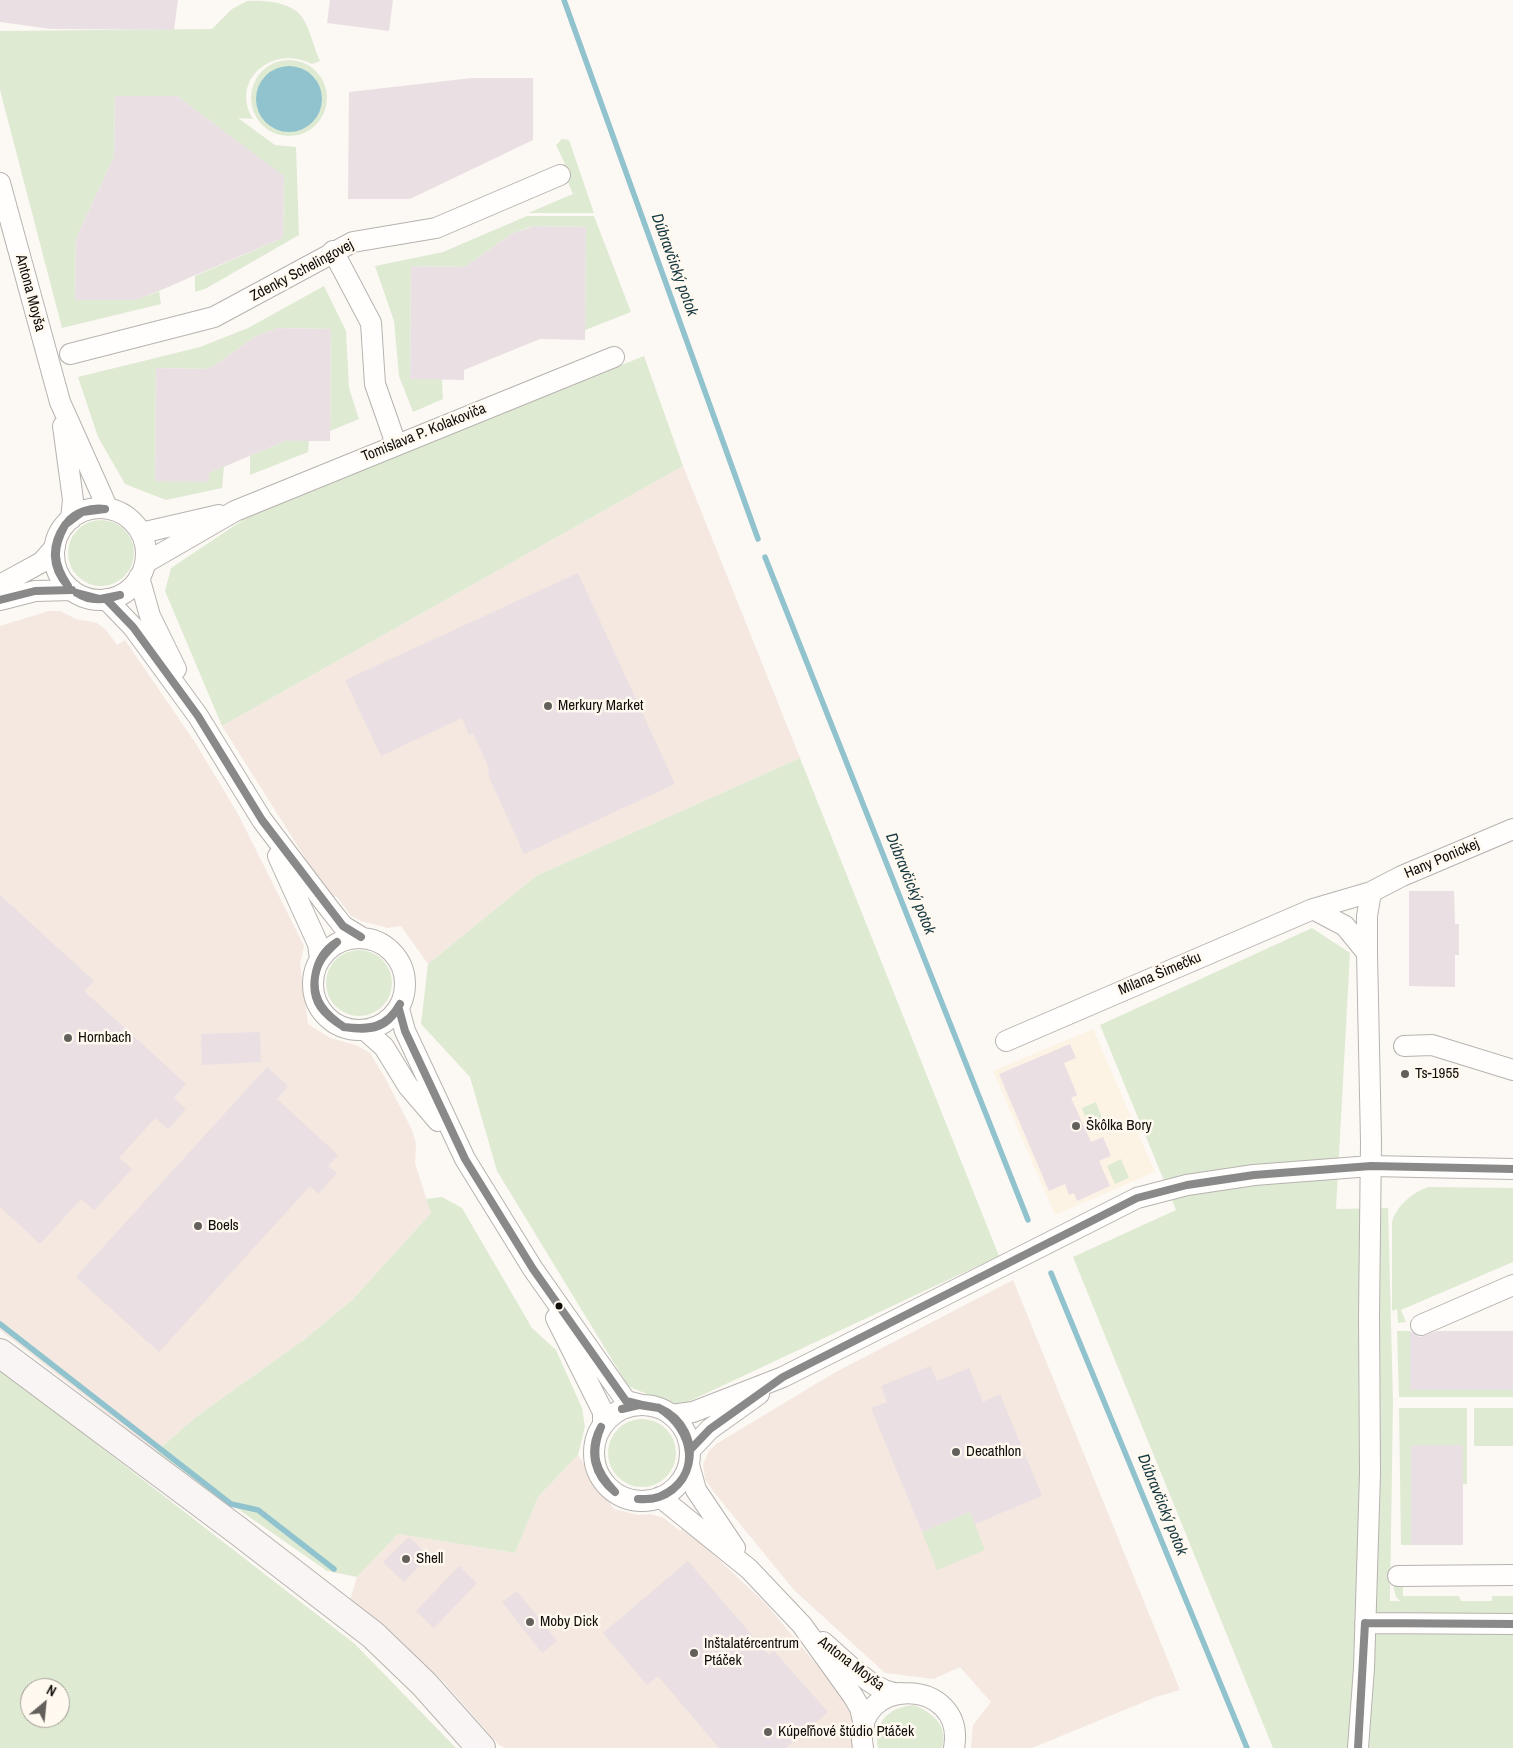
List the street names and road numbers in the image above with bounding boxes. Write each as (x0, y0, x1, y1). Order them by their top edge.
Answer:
street label: Zdenky Schelingovej (247, 236, 357, 306)
street label: Antona Moyša (11, 253, 49, 333)
street label: Tomislava P. Kolakoviča (359, 400, 489, 466)
street label: Hany Ponickej (1402, 835, 1482, 883)
street label: Milana Šimečku (1116, 948, 1204, 1000)
street label: Antona Moyša (814, 1633, 888, 1695)

